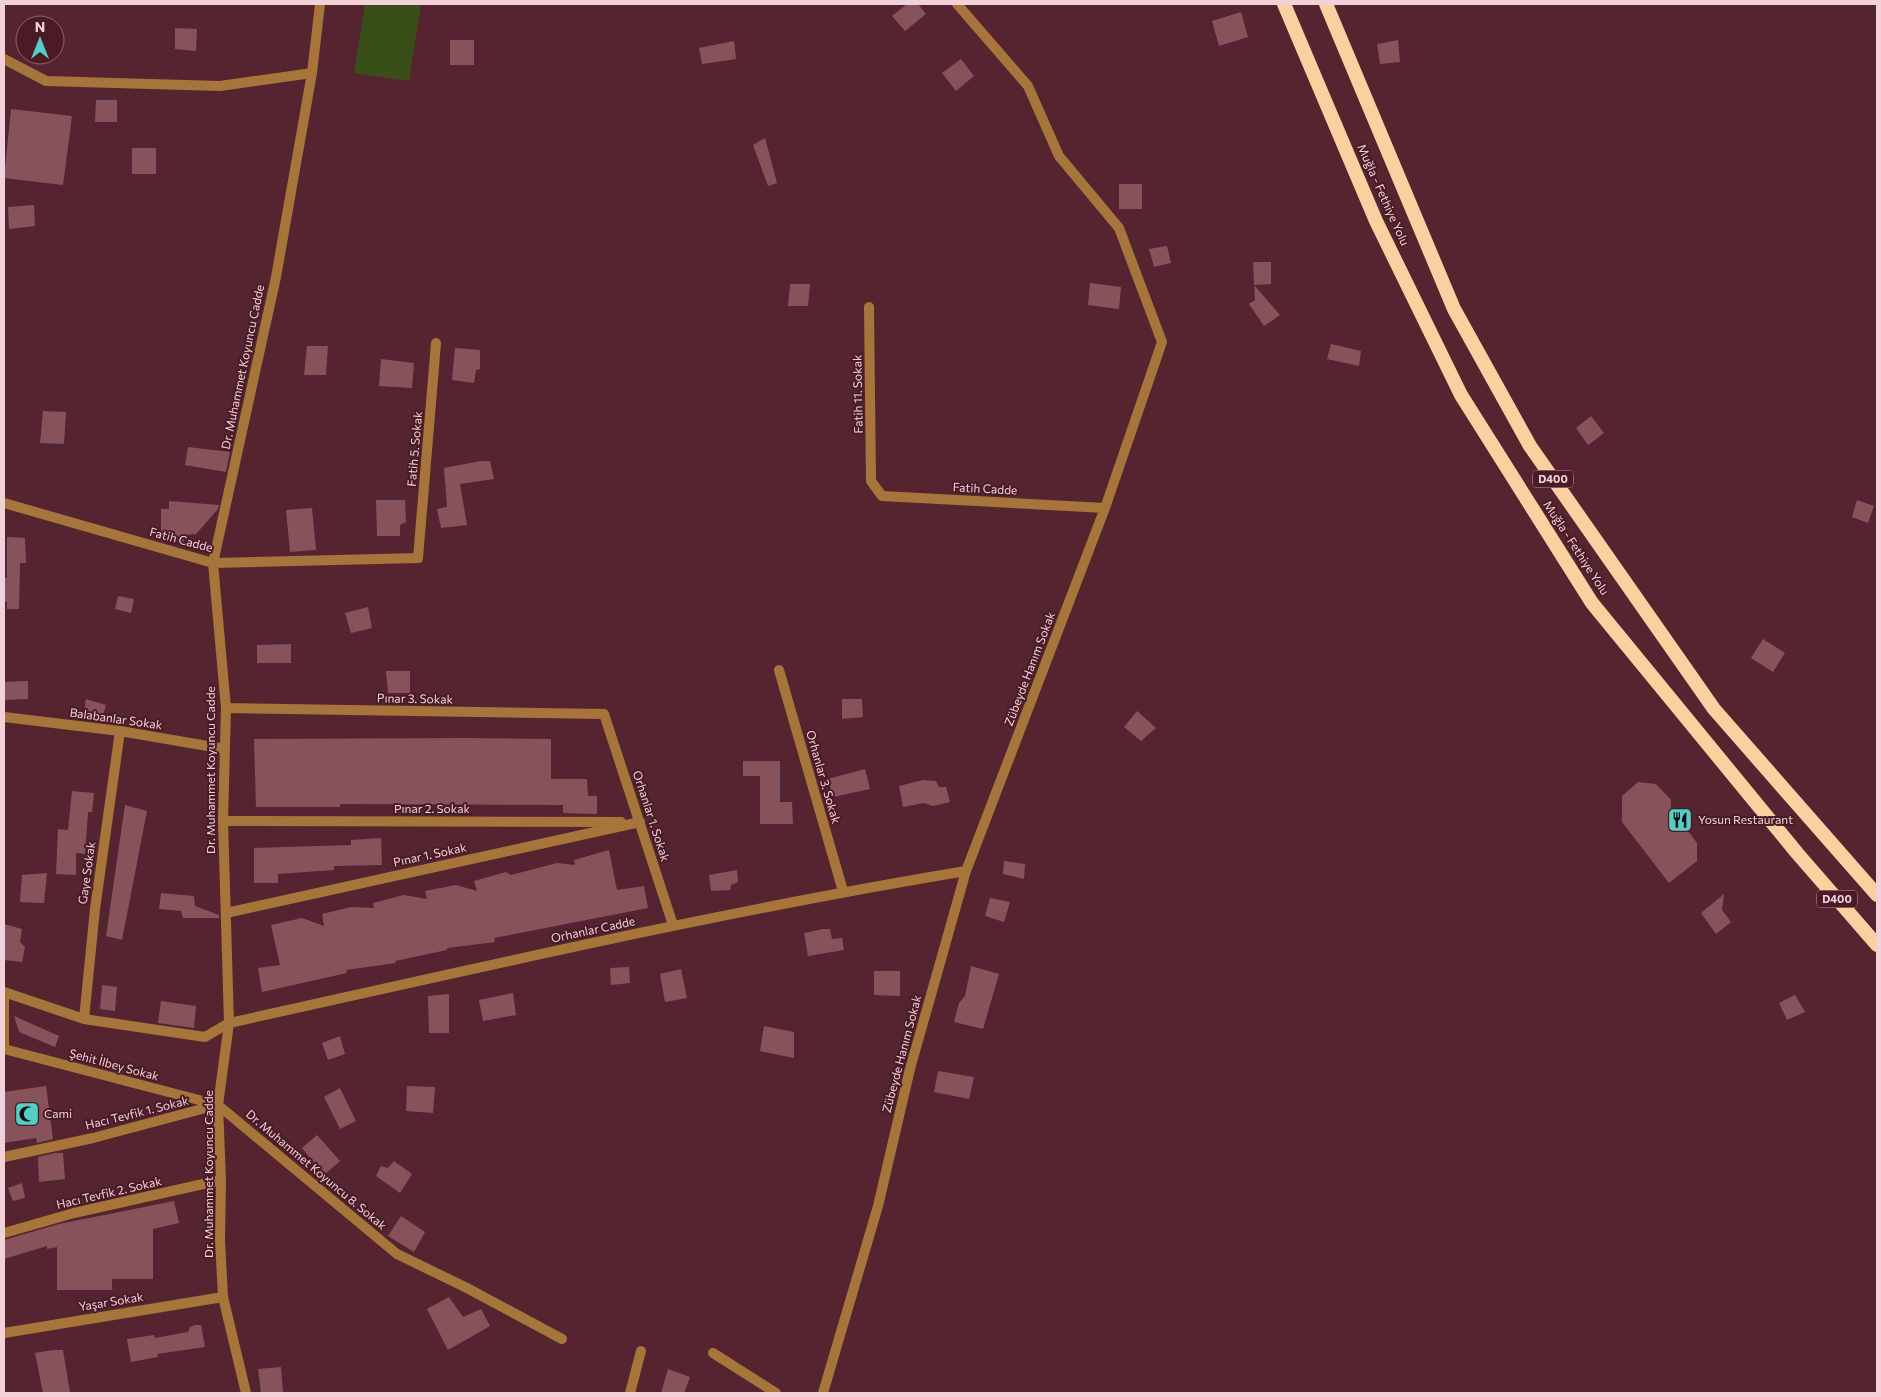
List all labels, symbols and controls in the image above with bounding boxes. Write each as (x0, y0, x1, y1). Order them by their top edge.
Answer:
north arrow (15, 15, 65, 65)
text: N (35, 18, 45, 35)
street label: Muğla - Fethiye Yolu (1355, 142, 1413, 248)
street label: Dr. Muhammet Koyuncu Cadde (218, 283, 266, 450)
street label: Fatih 11. Sokak (849, 354, 865, 434)
street label: Fatih 5. Sokak (404, 410, 424, 487)
road number: D400 (1533, 470, 1573, 488)
street label: Fatih Cadde (952, 479, 1018, 497)
street label: Muğla - Fethiye Yolu (1541, 498, 1613, 597)
street label: Fatih Cadde (148, 524, 214, 554)
street label: Zübeyde Hanım Sokak (1001, 609, 1057, 728)
street label: Dr. Muhammet Koyuncu Cadde (203, 686, 217, 854)
street label: Pınar 3. Sokak (377, 690, 454, 706)
street label: Balabanlar Sokak (69, 705, 164, 732)
street label: Orhanlar 3. Sokak (804, 729, 844, 825)
street label: Orhanlar 1. Sokak (631, 768, 673, 863)
street label: Pınar 2. Sokak (394, 801, 471, 815)
restaurant icon: Yosun Restaurant (1667, 807, 1693, 833)
place label: Yosun Restaurant (1698, 812, 1793, 826)
street label: Pınar 1. Sokak (392, 839, 468, 869)
street label: Gaye Sokak (75, 840, 97, 905)
road number: D400 (1817, 891, 1857, 908)
street label: Orhanlar Cadde (549, 913, 636, 945)
street label: Zübeyde Hanım Sokak (879, 993, 924, 1114)
street label: Şehit İlbey Sokak (68, 1045, 161, 1083)
street label: Dr. Muhammet Koyuncu Cadde (201, 1090, 215, 1258)
street label: Hacı Tevfik 1. Sokak (84, 1092, 190, 1132)
mosque icon: Cami (14, 1101, 40, 1127)
place label: Cami (44, 1106, 72, 1120)
street label: Dr. Muhammet Koyuncu 8. Sokak (244, 1106, 390, 1232)
street label: Hacı Tevfik 2. Sokak (55, 1173, 163, 1211)
street label: Yaşar Sokak (78, 1289, 145, 1313)

